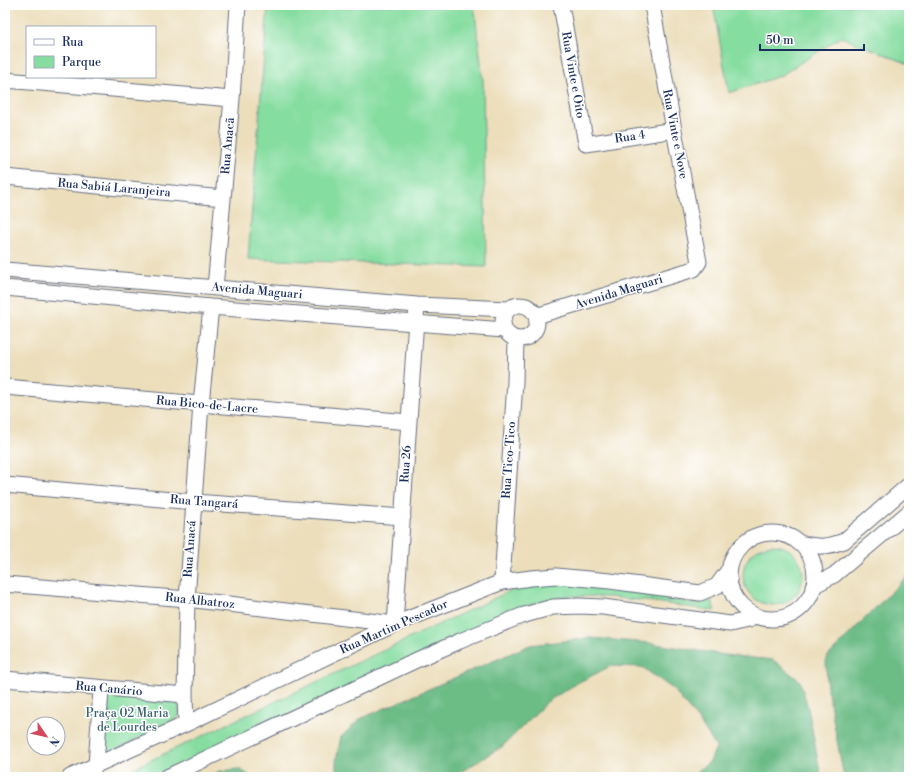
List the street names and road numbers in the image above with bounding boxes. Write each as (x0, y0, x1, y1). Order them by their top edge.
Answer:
street label: Rua Vinte e Oito (558, 30, 588, 120)
street label: Rua Vinte e Nove (659, 88, 691, 180)
street label: Rua Anacã (218, 116, 238, 175)
street label: Rua 4 (614, 127, 646, 147)
street label: Rua Sabiá Laranjeira (57, 176, 172, 201)
street label: Avenida Maguari (572, 271, 665, 313)
street label: Avenida Maguari (210, 279, 303, 302)
street label: Rua Bico-de-Lacre (155, 393, 259, 417)
street label: Rua Tico-Tico (499, 420, 519, 499)
street label: Rua 26 (397, 445, 415, 483)
street label: Rua Tangará (169, 492, 239, 512)
street label: Rua Anacá (181, 519, 200, 578)
street label: Rua Albatroz (164, 590, 236, 612)
street label: Rua Martim Pescador (338, 596, 450, 658)
street label: Rua Canário (75, 679, 143, 699)

